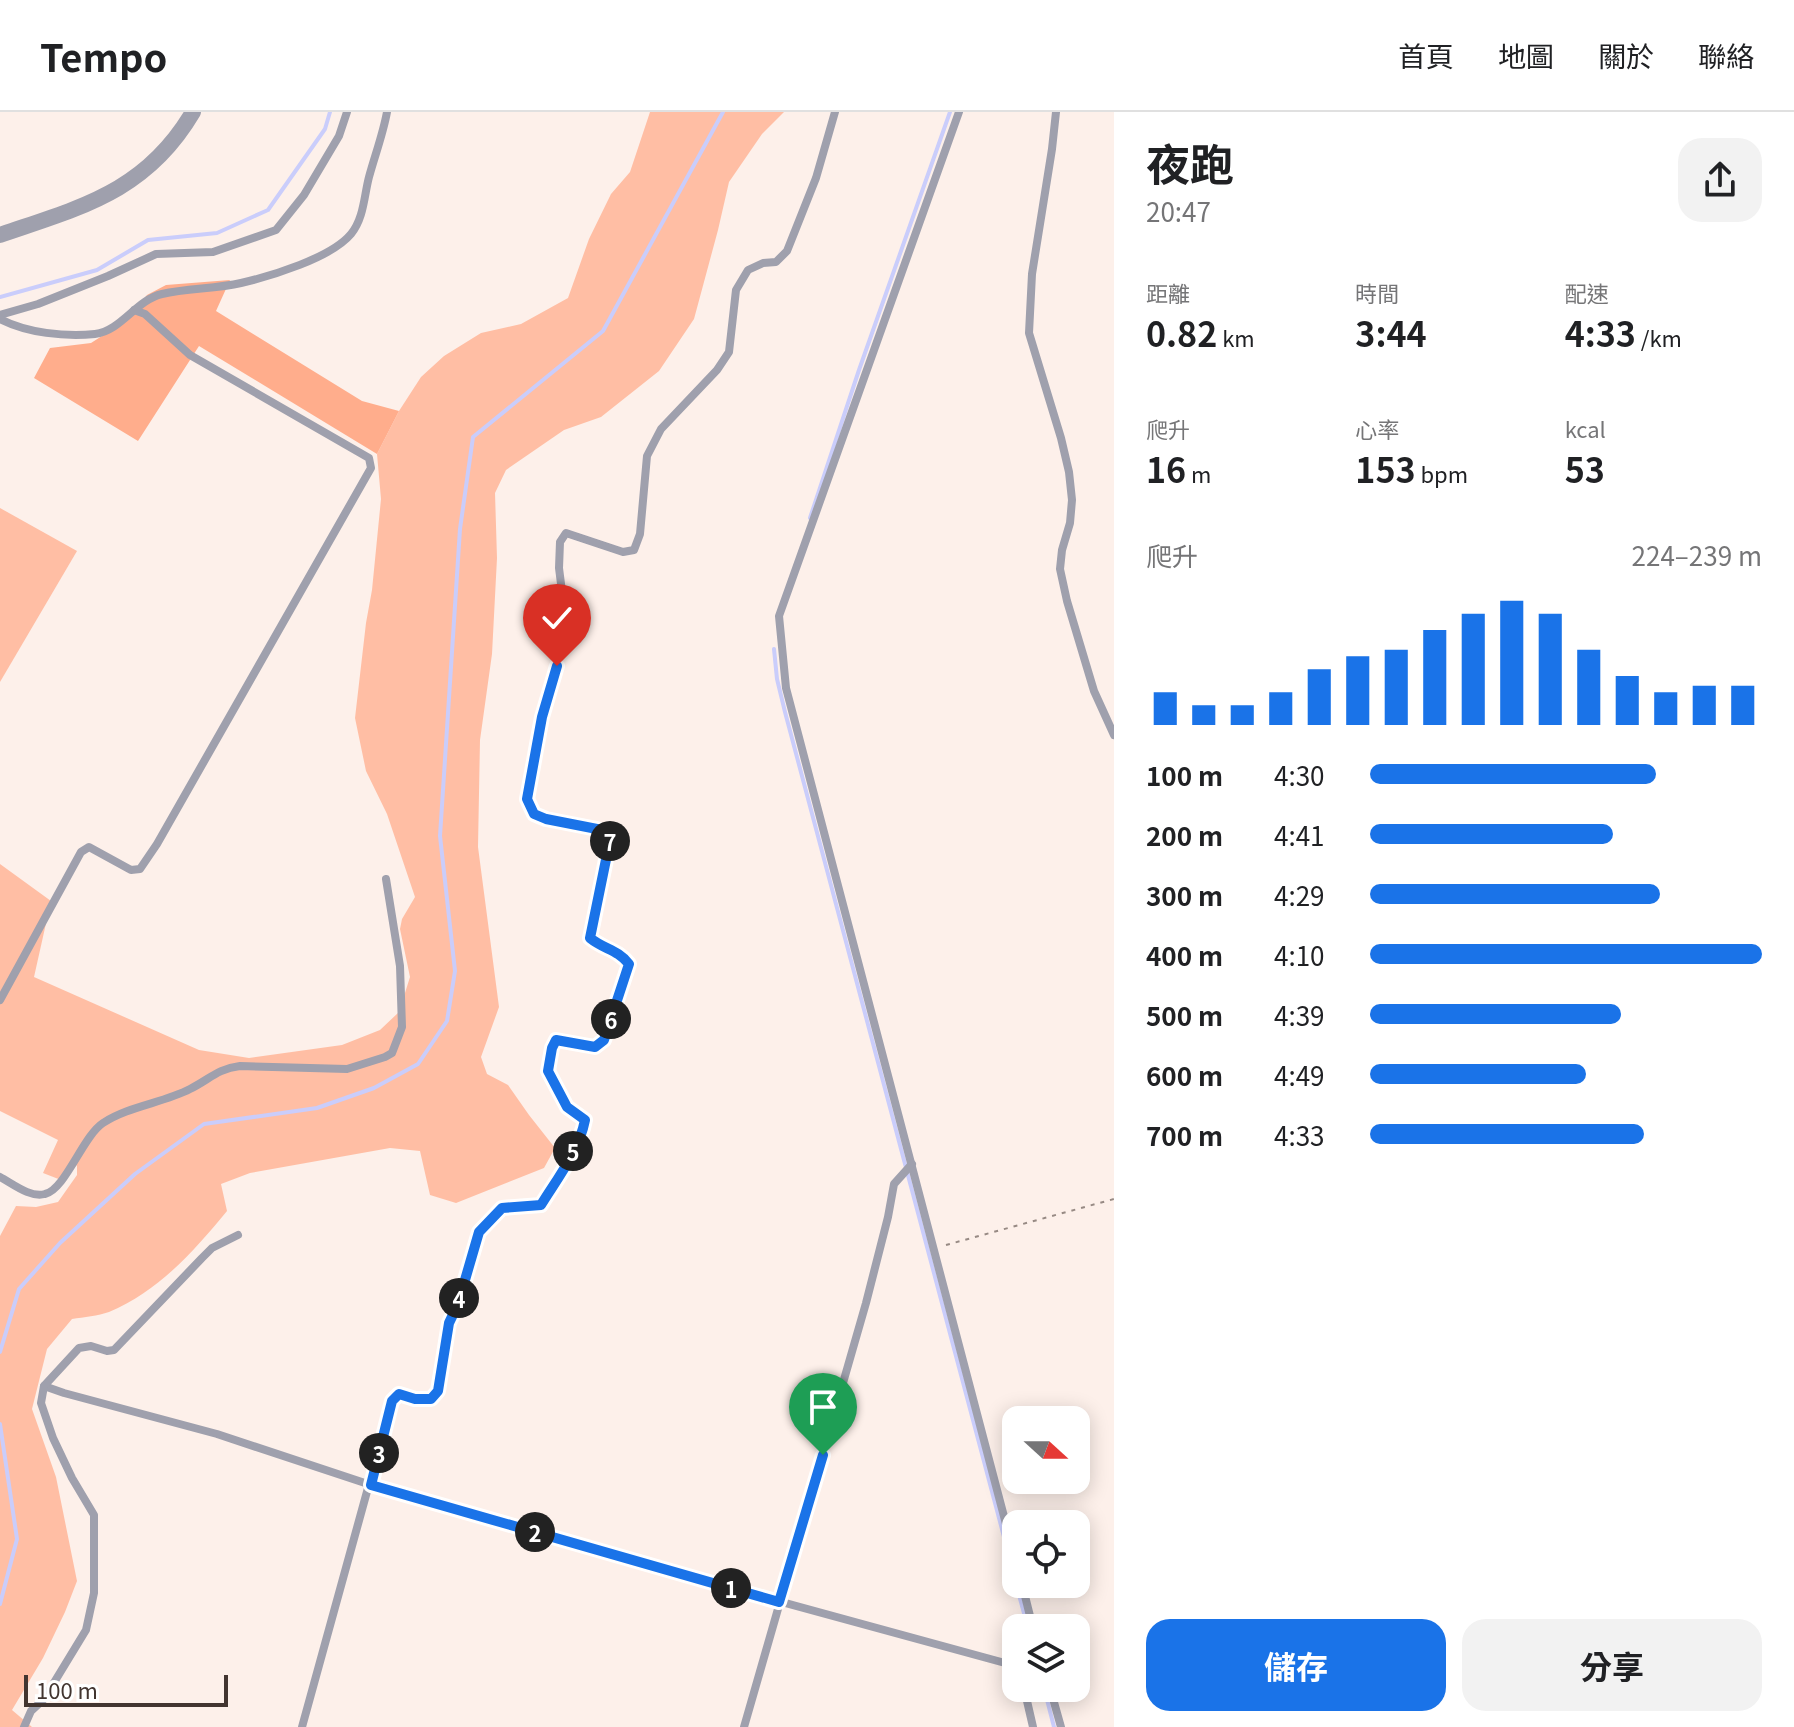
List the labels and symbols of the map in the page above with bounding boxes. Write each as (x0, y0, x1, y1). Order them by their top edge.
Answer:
pin (523, 584, 591, 666)
pin: 7 (590, 821, 630, 861)
pin: 6 (591, 999, 631, 1039)
pin: 5 (553, 1131, 593, 1171)
pin: 4 (439, 1278, 479, 1318)
pin (789, 1373, 857, 1455)
north arrow (1002, 1406, 1090, 1494)
pin: 3 (359, 1433, 399, 1473)
pin: 2 (515, 1512, 555, 1552)
pin: 1 (711, 1568, 751, 1608)
scale bar (24, 1671, 228, 1707)

